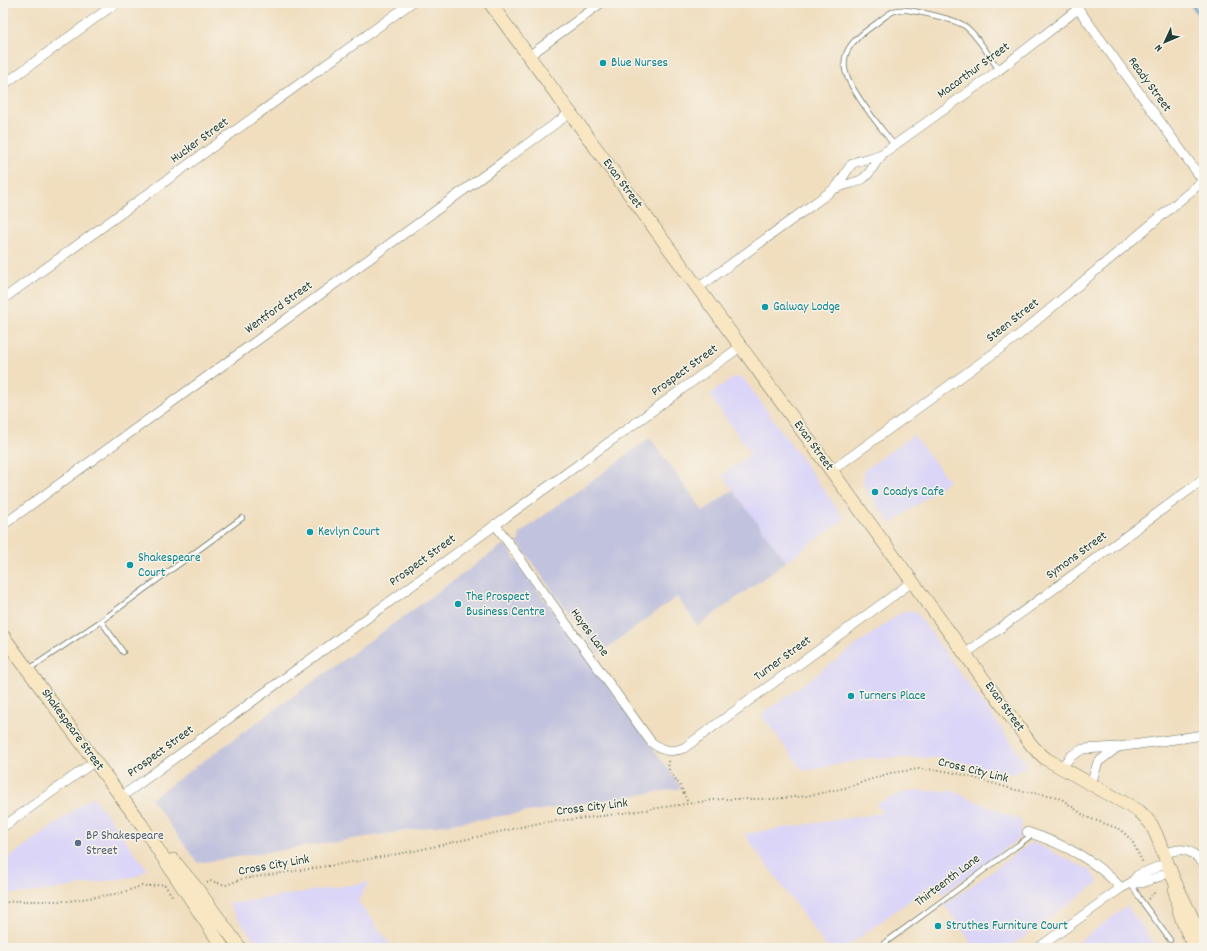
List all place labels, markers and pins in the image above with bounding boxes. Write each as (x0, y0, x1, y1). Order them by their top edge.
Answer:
place label: Blue Nurses (611, 54, 668, 73)
marker: Blue Nurses (598, 58, 608, 68)
place label: Galway Lodge (773, 298, 840, 317)
marker: Galway Lodge (760, 302, 770, 312)
place label: Coadys Cafe (883, 483, 944, 502)
marker: Coadys Cafe (870, 487, 880, 497)
place label: Kevlyn Court (318, 523, 380, 542)
marker: Kevlyn Court (305, 527, 315, 537)
place label: Shakespeare Court (138, 549, 201, 583)
marker: Shakespeare Court (125, 560, 135, 570)
place label: The Prospect Business Centre (466, 588, 545, 622)
marker: The Prospect Business Centre (453, 599, 463, 609)
place label: Turners Place (859, 687, 926, 706)
marker: Turners Place (846, 691, 856, 701)
place label: BP Shakespeare Street (86, 827, 164, 861)
marker: BP Shakespeare Street (73, 838, 83, 848)
place label: Struthes Furniture Court (946, 917, 1068, 936)
marker: Struthes Furniture Court (933, 921, 943, 931)

